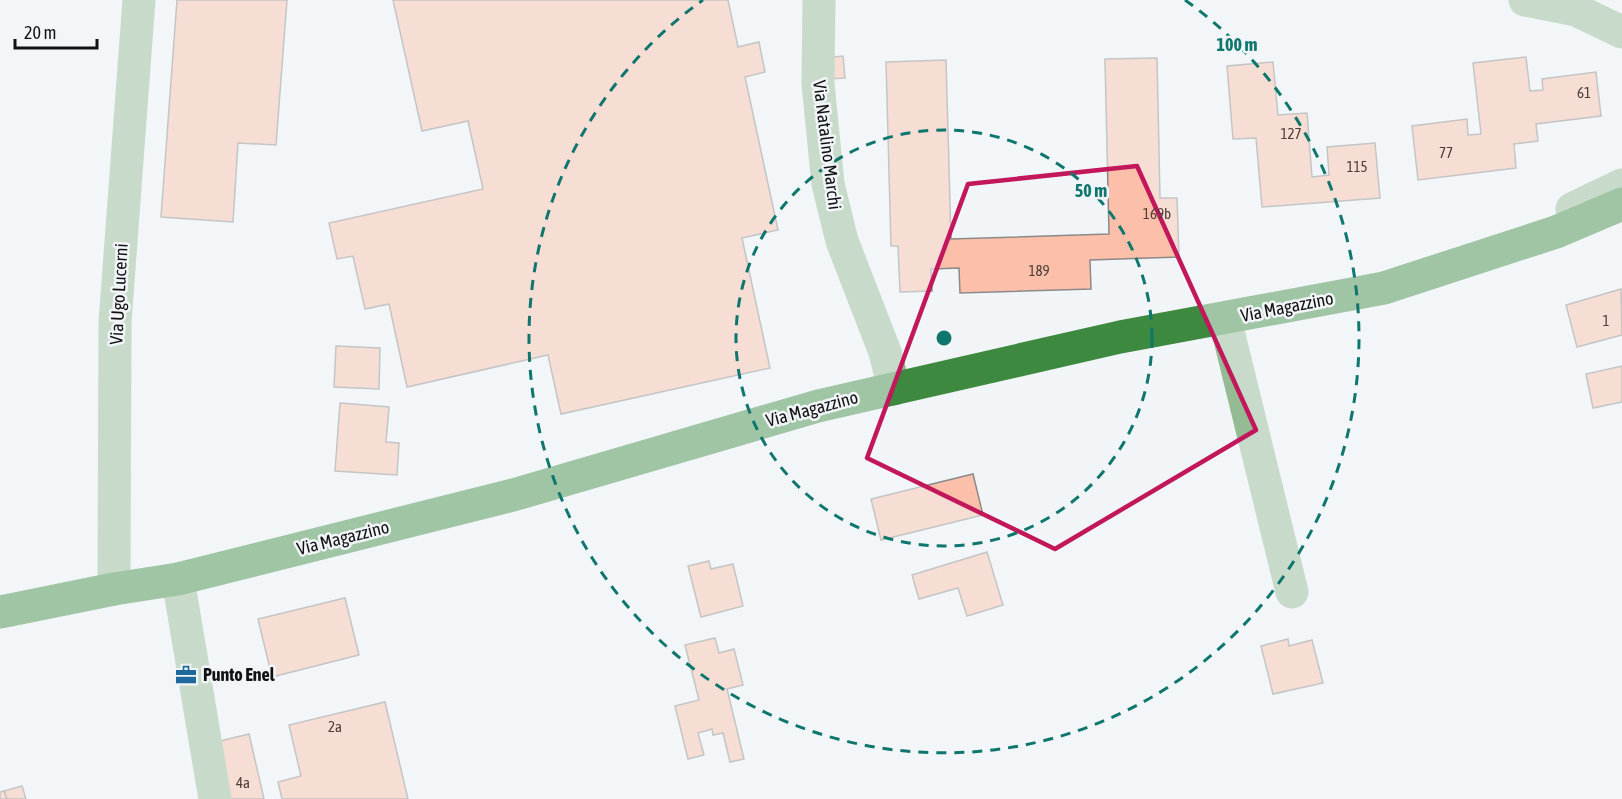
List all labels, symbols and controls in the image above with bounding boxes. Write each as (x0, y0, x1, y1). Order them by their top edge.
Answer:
scale bar (15, 12, 98, 50)
text: 20 m (24, 22, 56, 43)
text: 100 m (1217, 34, 1257, 55)
street label: Via Natalino Marchi (809, 79, 846, 211)
house number: 61 (1577, 84, 1591, 101)
house number: 127 (1280, 125, 1302, 142)
house number: 77 (1439, 144, 1453, 161)
house number: 115 (1346, 158, 1368, 175)
text: 50 m (1075, 180, 1107, 201)
house number: 169b (1143, 205, 1171, 222)
street label: Via Ugo Lucerni (105, 243, 132, 345)
house number: 189 (1028, 262, 1050, 279)
street label: Via Magazzino (1239, 287, 1335, 326)
house number: 1 (1602, 312, 1610, 329)
centre of rings (934, 328, 954, 348)
street label: Via Magazzino (764, 386, 860, 431)
street label: Via Magazzino (295, 516, 391, 559)
office icon: Punto Enel (174, 663, 198, 687)
place label: Punto Enel (203, 664, 275, 685)
house number: 2a (328, 718, 342, 735)
house number: 4a (236, 774, 250, 791)

